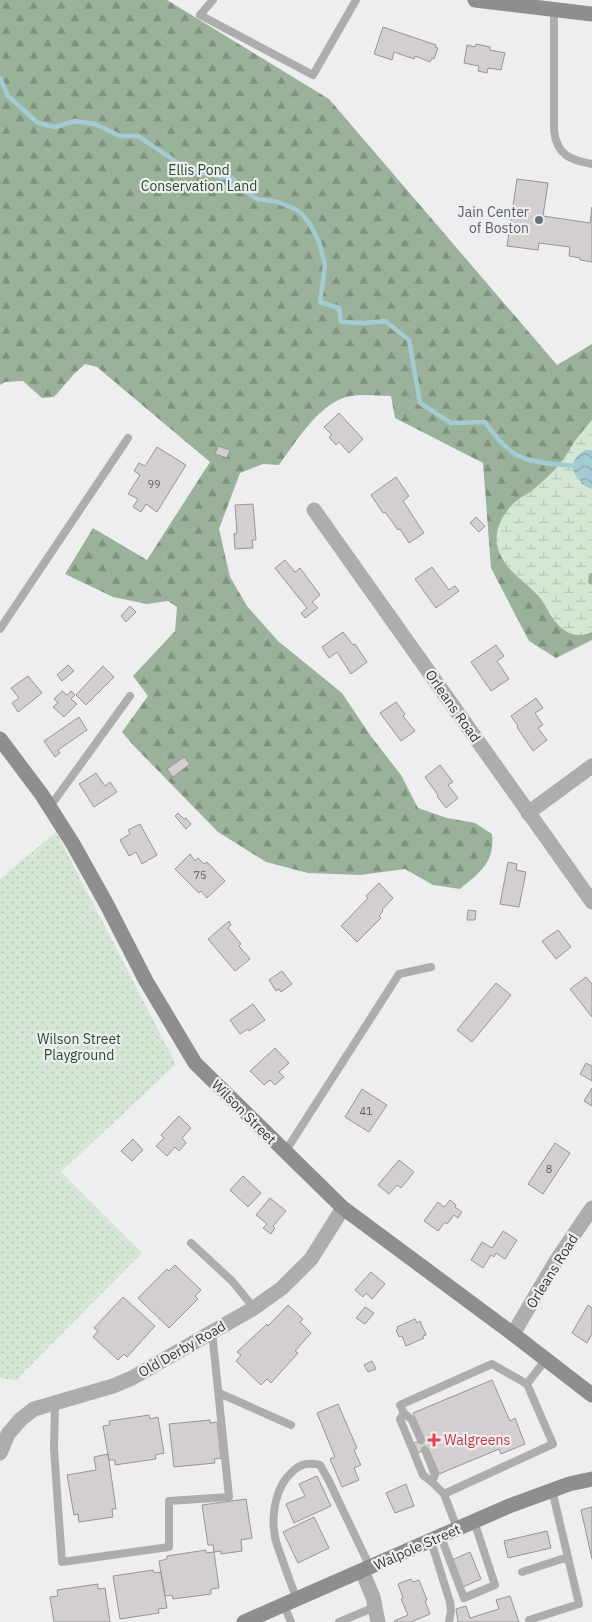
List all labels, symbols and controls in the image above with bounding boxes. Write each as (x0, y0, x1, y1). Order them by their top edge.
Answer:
park label: Ellis Pond Conservation Land (141, 161, 257, 195)
place label: Jain Center of Boston (458, 203, 529, 237)
marker: Jain Center of Boston (533, 214, 545, 226)
house number: 99 (147, 477, 161, 491)
street label: Orleans Road (421, 666, 485, 746)
house number: 75 (193, 868, 207, 882)
park label: Wilson Street Playground (37, 1030, 121, 1064)
street label: Wilson Street (208, 1076, 280, 1148)
house number: 41 (359, 1104, 373, 1118)
house number: 8 (546, 1162, 552, 1176)
street label: Orleans Road (522, 1230, 582, 1312)
street label: Old Derby Road (135, 1317, 229, 1381)
place label: Walgreens (444, 1431, 510, 1449)
marker: Walgreens (428, 1434, 440, 1446)
street label: Walpole Street (371, 1520, 463, 1574)

